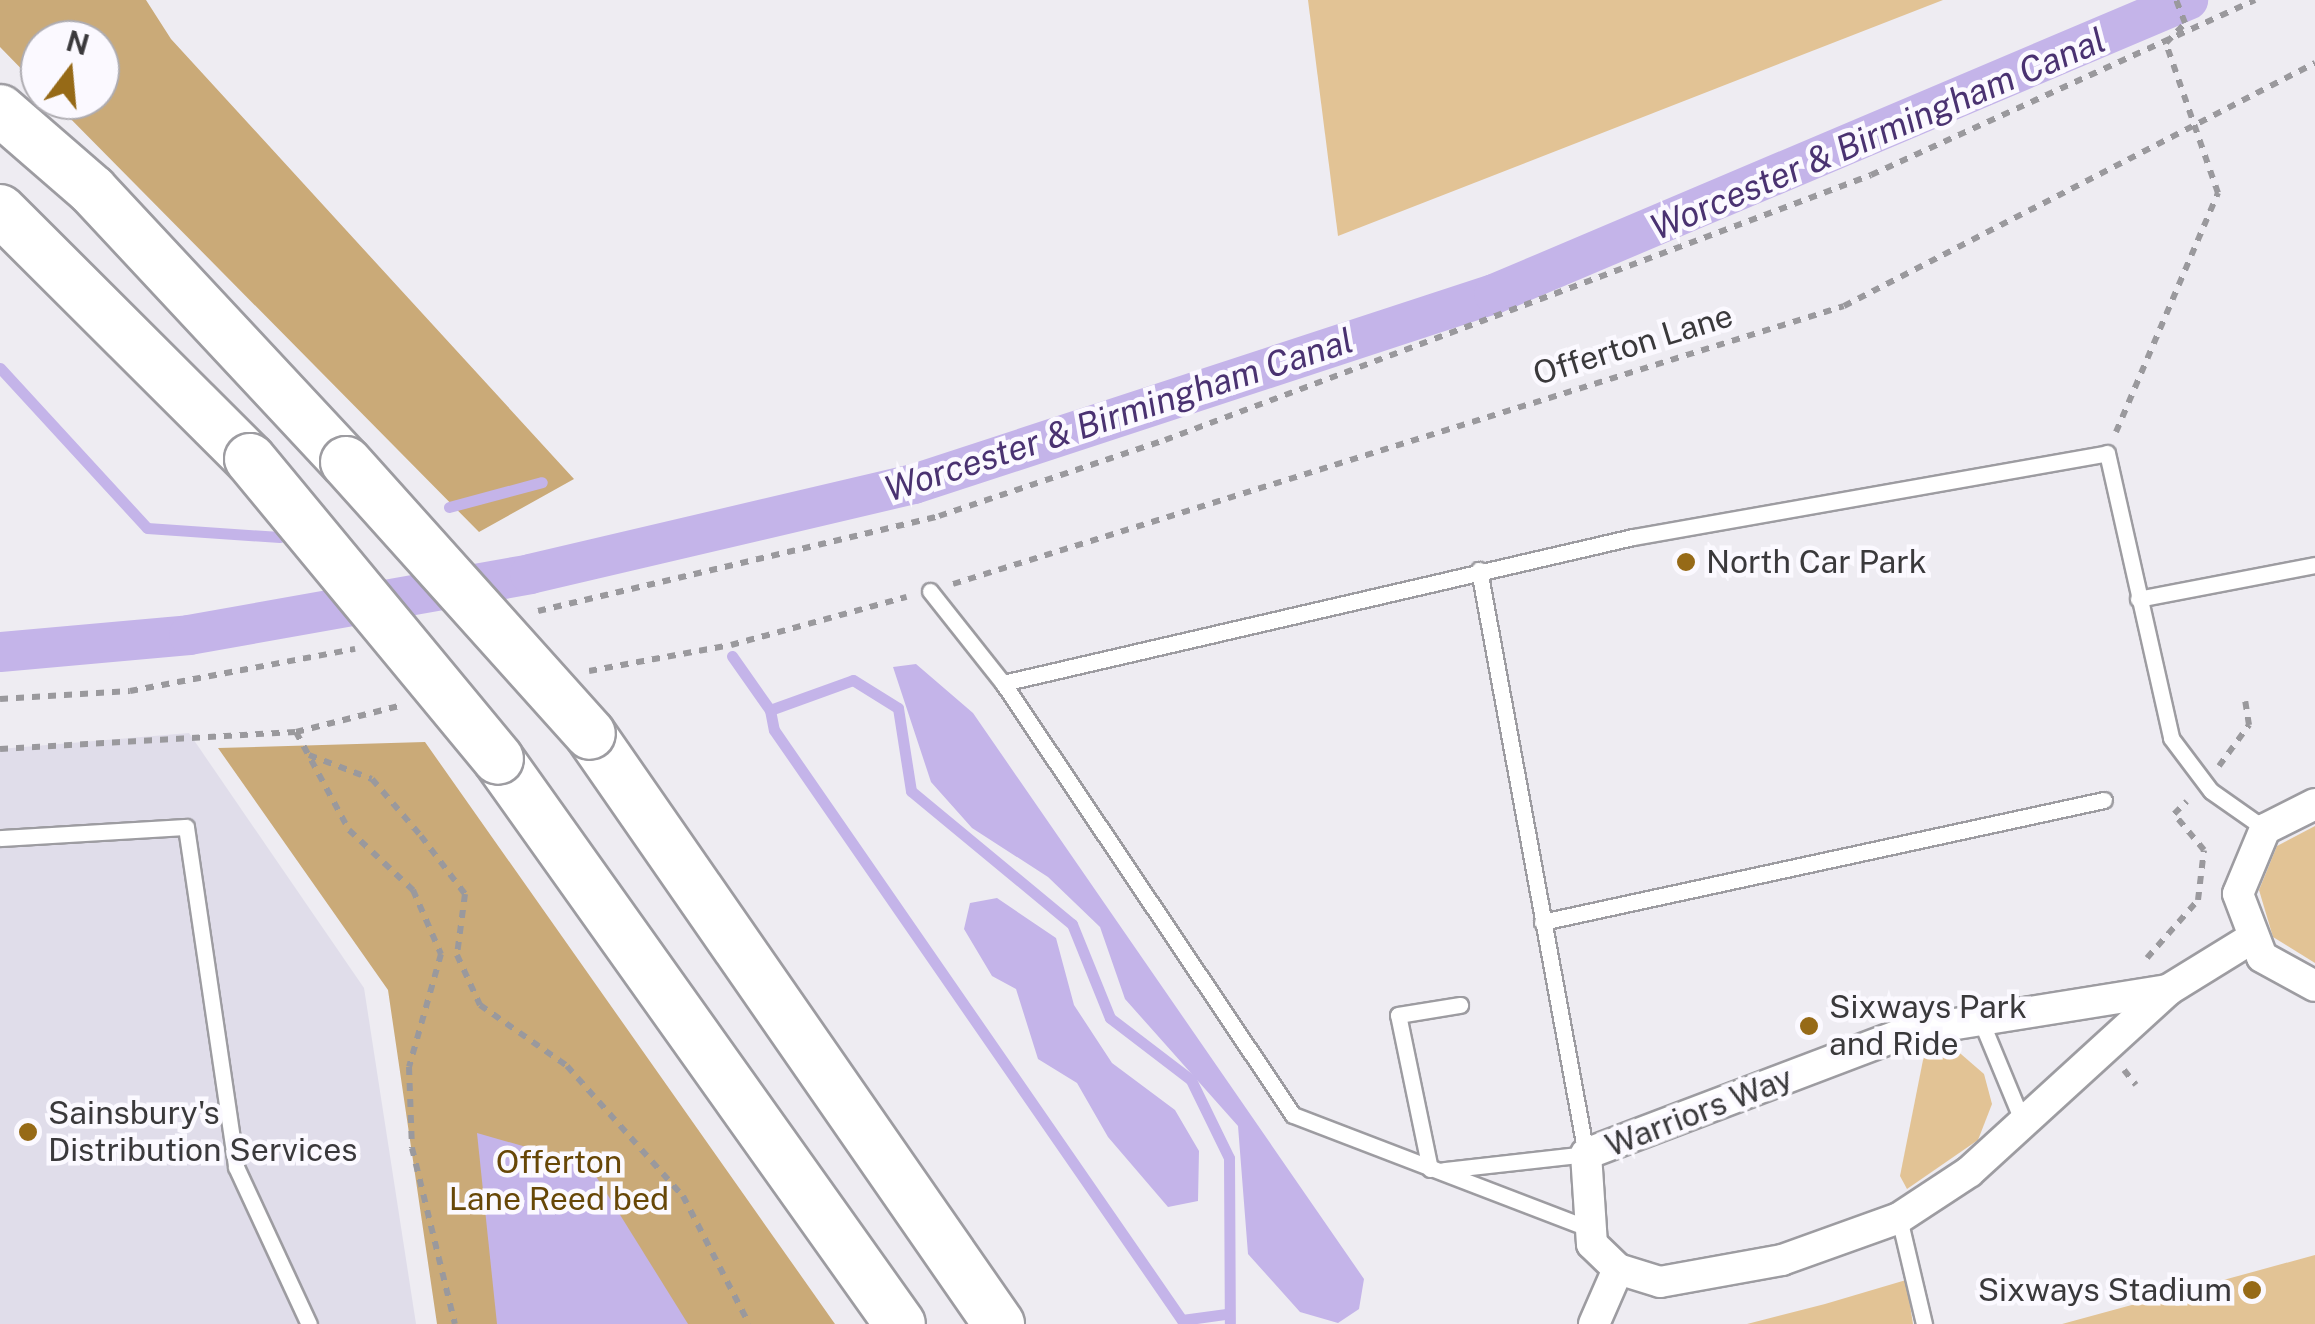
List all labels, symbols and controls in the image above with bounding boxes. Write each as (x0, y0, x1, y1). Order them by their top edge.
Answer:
water label: Worcester & Birmingham Canal (1644, 19, 2112, 249)
north arrow (20, 20, 120, 120)
text: N (63, 24, 93, 61)
street label: Offerton Lane (1529, 296, 1737, 394)
water label: Worcester & Birmingham Canal (879, 319, 1359, 511)
place label: North Car Park (1706, 543, 1927, 581)
marker: North Car Park (1675, 551, 1697, 573)
place label: Sixways Park and Ride (1829, 989, 2027, 1064)
marker: Sixways Park and Ride (1798, 1015, 1820, 1037)
street label: Warriors Way (1600, 1059, 1798, 1165)
place label: Sainsbury's Distribution Services (48, 1095, 357, 1170)
marker: Sainsbury's Distribution Services (17, 1121, 39, 1143)
park label: Offerton Lane Reed bed (449, 1144, 669, 1219)
place label: Sixways Stadium (1978, 1271, 2232, 1309)
marker: Sixways Stadium (2241, 1279, 2263, 1301)

